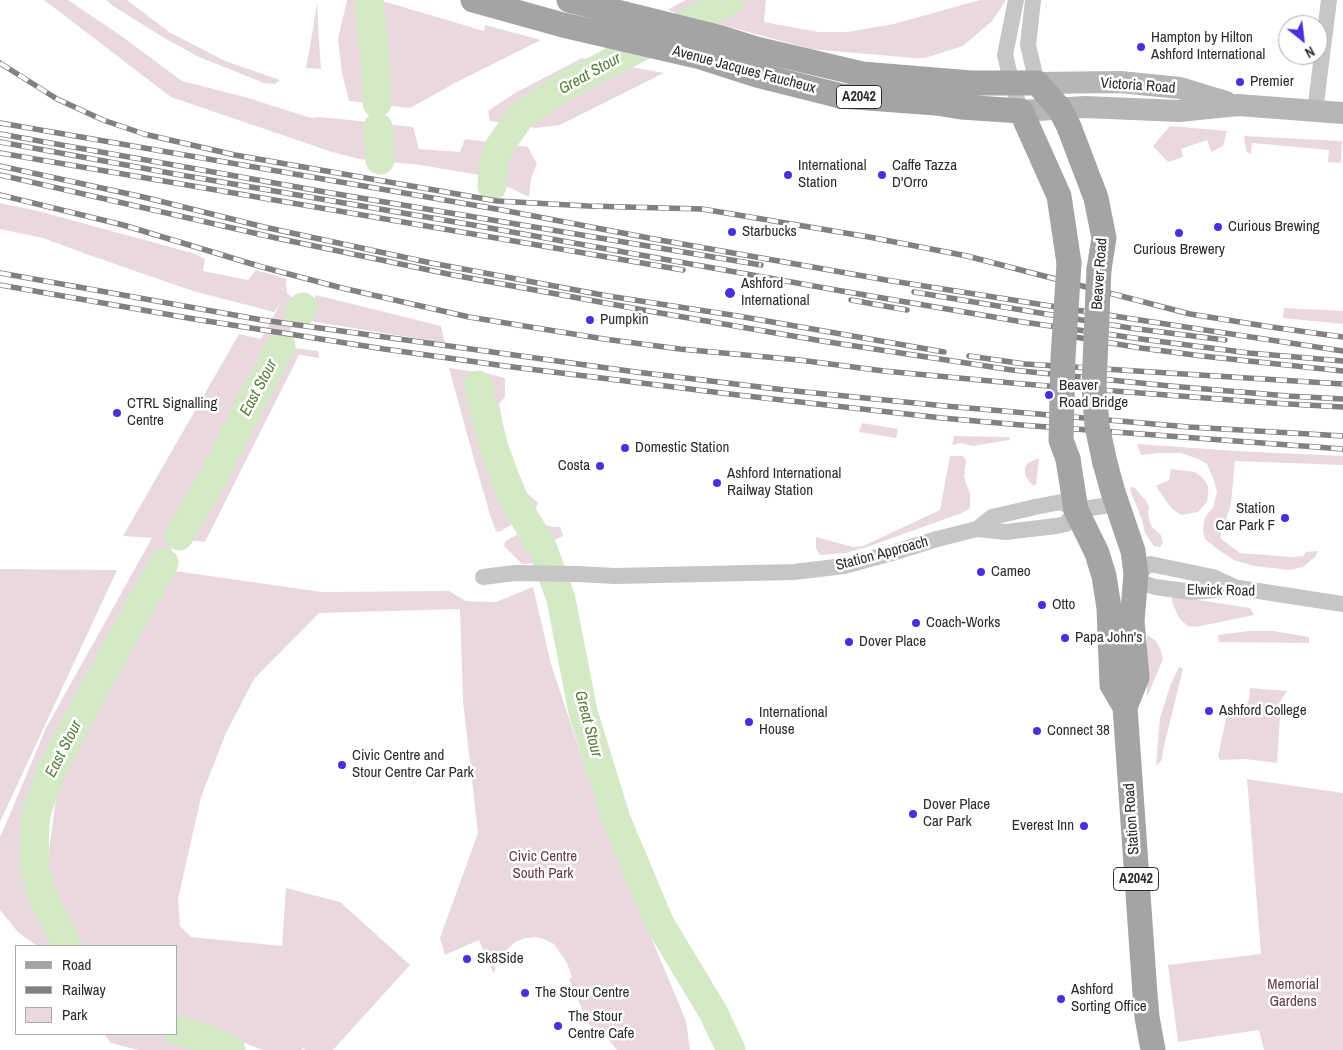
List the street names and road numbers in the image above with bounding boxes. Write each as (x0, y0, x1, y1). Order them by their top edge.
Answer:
street label: Avenue Jacques Faucheux (670, 42, 818, 98)
street label: Victoria Road (1100, 74, 1176, 98)
road number: A2042 (836, 85, 882, 108)
street label: Beaver Road (1089, 238, 1111, 310)
street label: Station Approach (834, 533, 930, 575)
street label: Elwick Road (1187, 581, 1255, 601)
street label: Station Road (1121, 783, 1143, 855)
road number: A2042 (1114, 868, 1158, 891)

